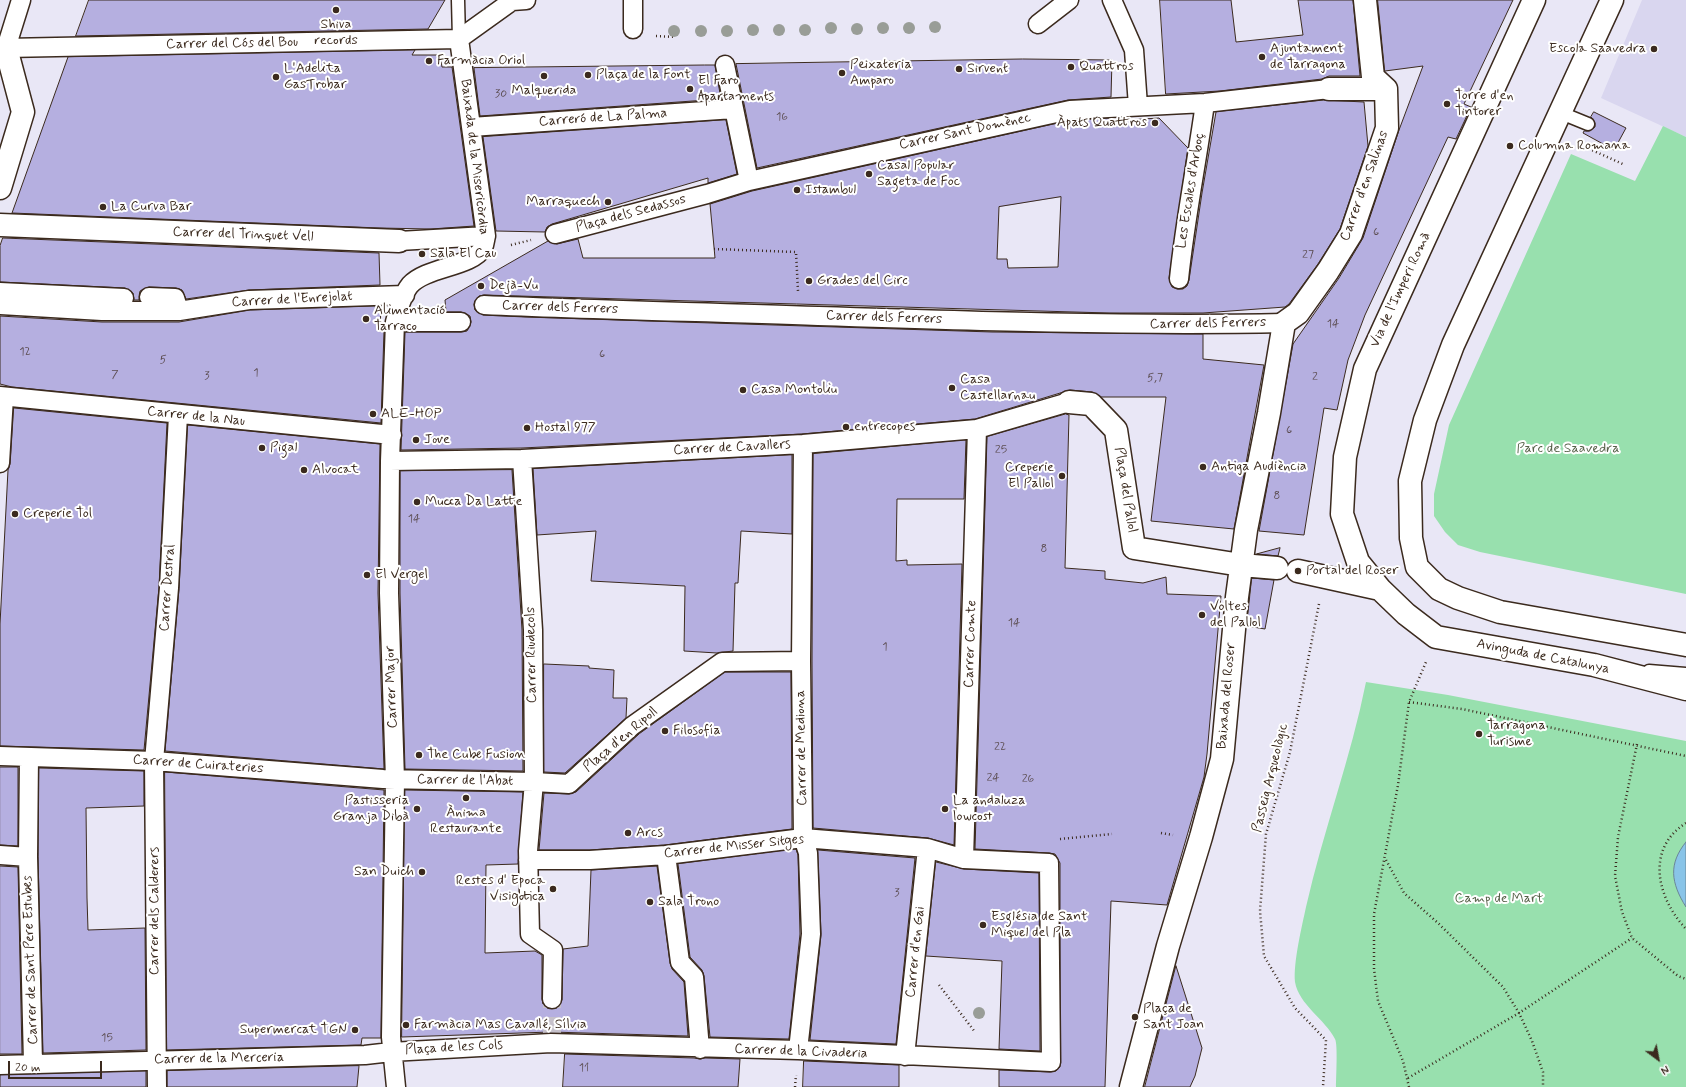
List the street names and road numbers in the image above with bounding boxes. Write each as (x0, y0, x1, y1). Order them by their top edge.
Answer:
street label: Carrer del Cós del Bou (166, 34, 298, 54)
street label: Baixada de la Misericòrdia (456, 78, 492, 236)
street label: Carreró de La Palma (538, 105, 668, 131)
street label: Carrer Sant Domènec (898, 110, 1032, 154)
street label: Carrer d'en Salinas (1337, 128, 1393, 244)
street label: Les Escales d'Arboç (1174, 132, 1208, 250)
street label: Plaça dels Sedassos (574, 191, 688, 237)
street label: Carrer del Trinquet Vell (172, 224, 314, 246)
street label: Via de l'Imperi Romà (1367, 230, 1435, 350)
street label: Carrer de l'Enrejolat (231, 288, 353, 312)
street label: Carrer dels Ferrers (501, 298, 619, 318)
street label: Carrer dels Ferrers (825, 308, 943, 328)
street label: Carrer dels Ferrers (1150, 315, 1266, 333)
street label: Carrer de la Nau (146, 404, 246, 430)
street label: Carrer de Cavallers (673, 437, 791, 459)
street label: Plaça del Pallol (1110, 446, 1140, 534)
street label: Carrer Destral (157, 544, 179, 632)
street label: Carrer Comte (961, 600, 981, 688)
street label: Carrer Riudecols (523, 607, 541, 703)
street label: Avinguda de Catalunya (1475, 636, 1611, 678)
street label: Baixada del Roser (1214, 642, 1240, 750)
street label: Carrer Major (382, 645, 402, 729)
street label: Carrer de Mediona (793, 690, 811, 806)
street label: Plaça d'en Ripoll (580, 704, 662, 776)
street label: Passeig Arqueològic (1249, 722, 1293, 834)
street label: Carrer de Cuirateries (132, 752, 264, 778)
street label: Carrer de l'Abat (417, 772, 513, 790)
street label: Carrer de Misser Sitges (663, 831, 805, 863)
street label: Carrer dels Calderers (147, 847, 163, 975)
street label: Carrer de Sant Pere Estubes (20, 875, 42, 1045)
street label: Carrer d'en Gai (903, 905, 929, 999)
street label: Plaça de les Cols (405, 1037, 503, 1059)
street label: Carrer de la Civaderia (734, 1041, 868, 1063)
street label: Carrer de la Merceria (154, 1049, 284, 1069)

